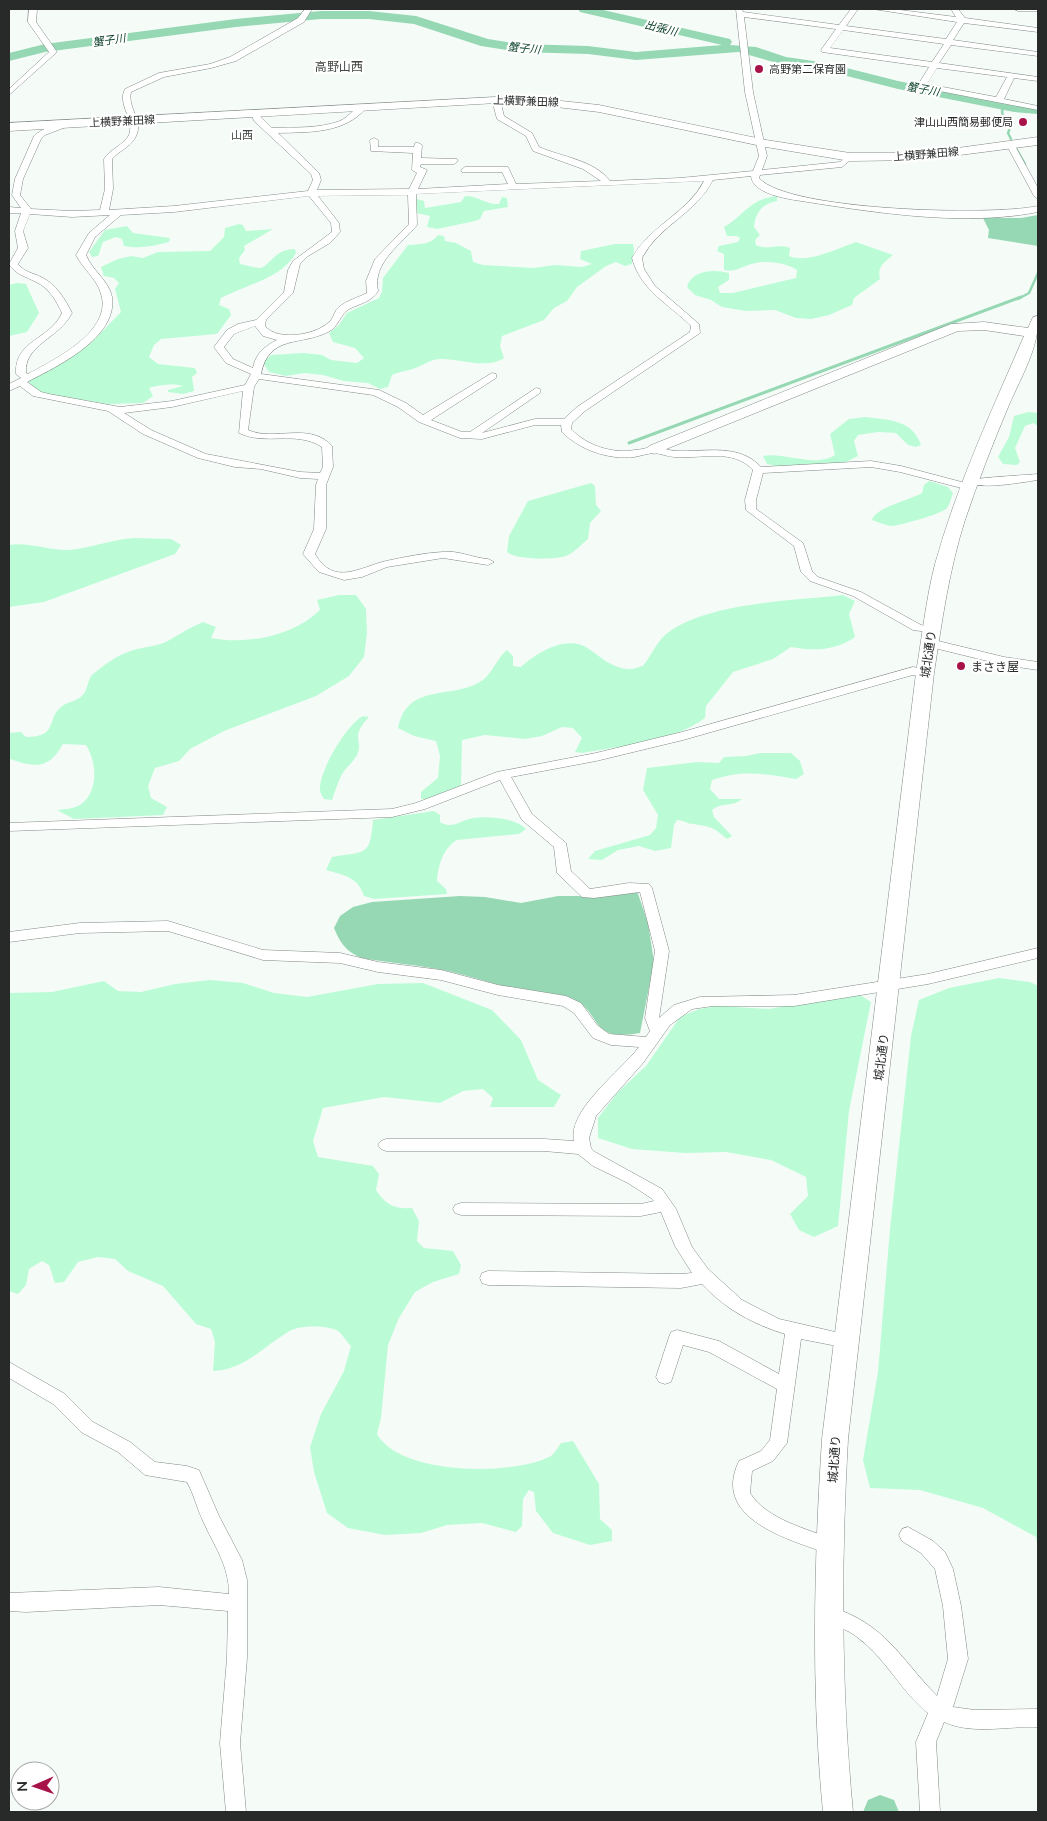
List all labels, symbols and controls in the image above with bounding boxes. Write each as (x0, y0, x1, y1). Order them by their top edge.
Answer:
water label: 出張川 (643, 17, 680, 39)
water label: 蟹子川 (92, 31, 127, 49)
water label: 蟹子川 (507, 39, 542, 57)
district label: 高野山西 (315, 59, 363, 74)
place label: 高野第二保育園 (769, 62, 846, 76)
marker: 高野第二保育園 (753, 63, 765, 75)
water label: 蟹子川 (906, 79, 941, 99)
street label: 上横野兼田線 (493, 93, 559, 109)
street label: 上横野兼田線 (89, 112, 155, 130)
place label: 津山山西簡易郵便局 (914, 115, 1013, 129)
marker: 津山山西簡易郵便局 (1017, 116, 1029, 128)
district label: 山西 (231, 128, 253, 142)
street label: 上横野兼田線 (893, 144, 959, 164)
street label: 城北通り (917, 629, 939, 679)
place label: まさき屋 (971, 659, 1019, 674)
marker: まさき屋 (955, 660, 967, 672)
street label: 城北通り (871, 1032, 891, 1082)
street label: 城北通り (825, 1435, 843, 1483)
north arrow (10, 1761, 60, 1811)
text: N (13, 1781, 31, 1792)

